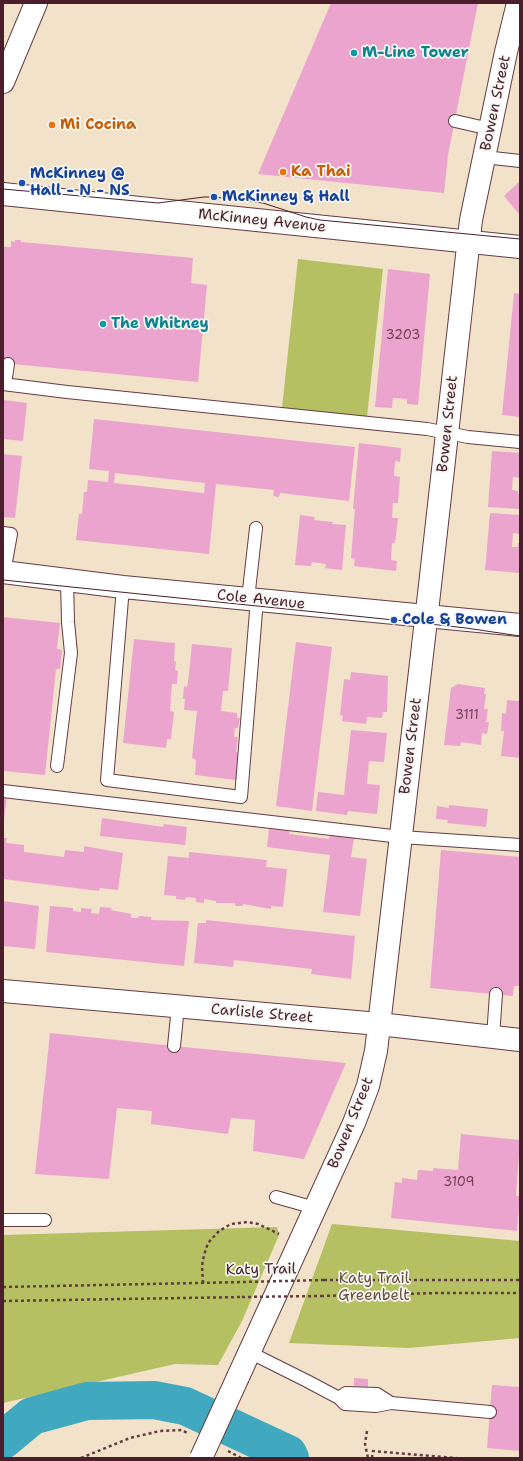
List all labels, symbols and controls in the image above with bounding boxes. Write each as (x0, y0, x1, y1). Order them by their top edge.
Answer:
place label: M-Line Tower (362, 44, 469, 62)
marker: M-Line Tower (349, 48, 359, 58)
street label: Bowen Street (477, 54, 515, 152)
place label: Mi Cocina (60, 116, 136, 134)
marker: Mi Cocina (47, 120, 57, 130)
place label: Ka Thai (291, 163, 350, 181)
place label: McKinney @ Hall - N - NS (30, 165, 129, 200)
marker: Ka Thai (278, 167, 288, 177)
marker: McKinney @ Hall - N - NS (17, 178, 27, 188)
place label: McKinney & Hall (222, 188, 350, 206)
marker: McKinney & Hall (209, 192, 219, 202)
street label: McKinney Avenue (197, 205, 327, 237)
place label: The Whitney (111, 315, 209, 333)
marker: The Whitney (98, 319, 108, 329)
house number: 3203 (386, 328, 420, 344)
street label: Bowen Street (434, 375, 462, 473)
street label: Cole Avenue (216, 586, 306, 614)
place label: Cole & Bowen (402, 611, 507, 629)
marker: Cole & Bowen (389, 615, 399, 625)
street label: Bowen Street (396, 697, 426, 795)
house number: 3111 (455, 708, 479, 724)
street label: Carlisle Street (210, 1001, 314, 1027)
street label: Bowen Street (324, 1075, 378, 1171)
house number: 3109 (443, 1175, 475, 1191)
street label: Katy Trail (226, 1260, 296, 1280)
park label: Katy Trail Greenbelt (338, 1270, 410, 1305)

